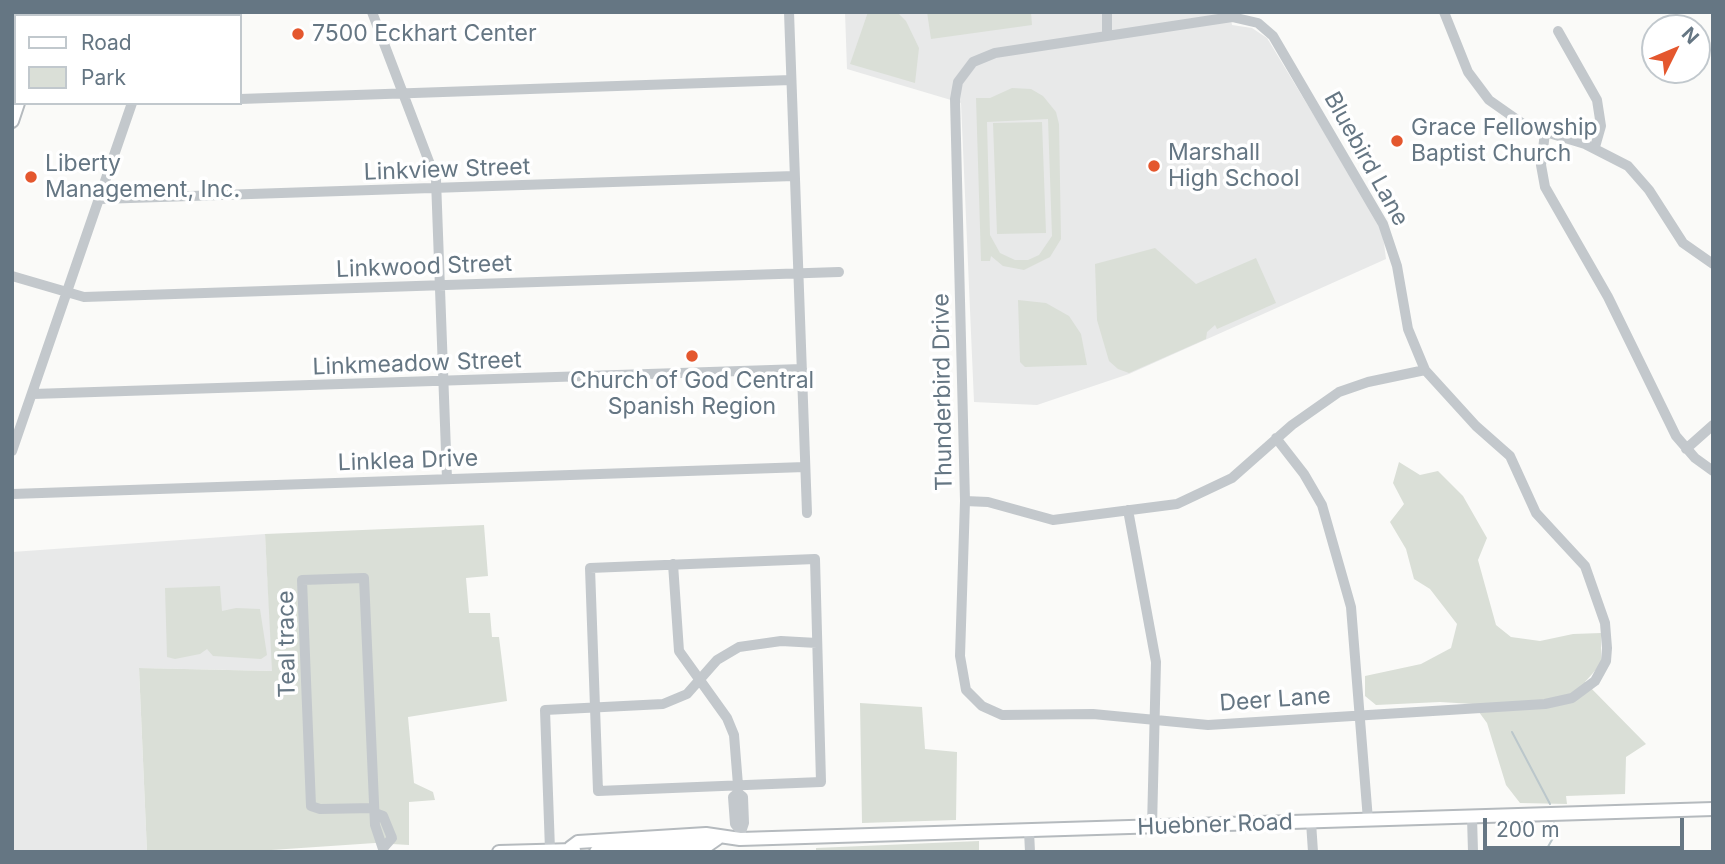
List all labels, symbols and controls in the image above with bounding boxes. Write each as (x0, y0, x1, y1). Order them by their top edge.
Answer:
legend (14, 14, 242, 105)
north arrow (1641, 14, 1711, 84)
place label: 7500 Eckhart Center (312, 20, 537, 48)
text: N (1677, 23, 1704, 49)
marker: 7500 Eckhart Center (290, 26, 306, 42)
text: Road (81, 30, 132, 55)
text: Park (81, 65, 126, 90)
street label: Bluebird Lane (1318, 87, 1414, 231)
place label: Grace Fellowship Baptist Church (1411, 114, 1598, 168)
marker: Grace Fellowship Baptist Church (1389, 133, 1405, 149)
place label: Marshall High School (1168, 139, 1299, 193)
place label: Liberty Management, Inc. (45, 150, 240, 204)
street label: Linkview Street (363, 153, 531, 187)
marker: Marshall High School (1146, 158, 1162, 174)
marker: Liberty Management, Inc. (23, 169, 39, 185)
street label: Linkwood Street (335, 250, 513, 284)
street label: Thunderbird Drive (927, 293, 959, 491)
street label: Linkmeadow Street (312, 347, 522, 381)
marker: Church of God Central Spanish Region (684, 348, 700, 364)
place label: Church of God Central Spanish Region (570, 367, 814, 421)
street label: Linklea Drive (337, 445, 479, 477)
street label: Teal trace (272, 590, 302, 698)
street label: Deer Lane (1218, 682, 1332, 718)
scale bar (1487, 804, 1688, 848)
street label: Huebner Road (1137, 808, 1293, 842)
text: 200 m (1496, 817, 1560, 842)

